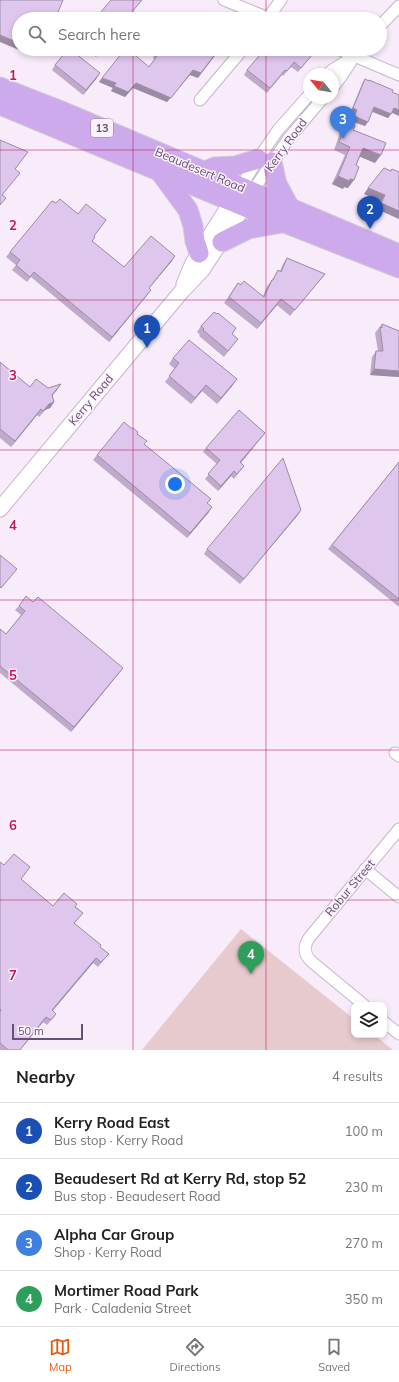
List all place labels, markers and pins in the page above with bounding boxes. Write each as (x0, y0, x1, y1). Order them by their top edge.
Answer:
pin: 3 (330, 106, 356, 139)
pin: 2 (357, 196, 383, 229)
pin: 1 (134, 315, 160, 348)
pin: 4 (238, 941, 264, 974)

